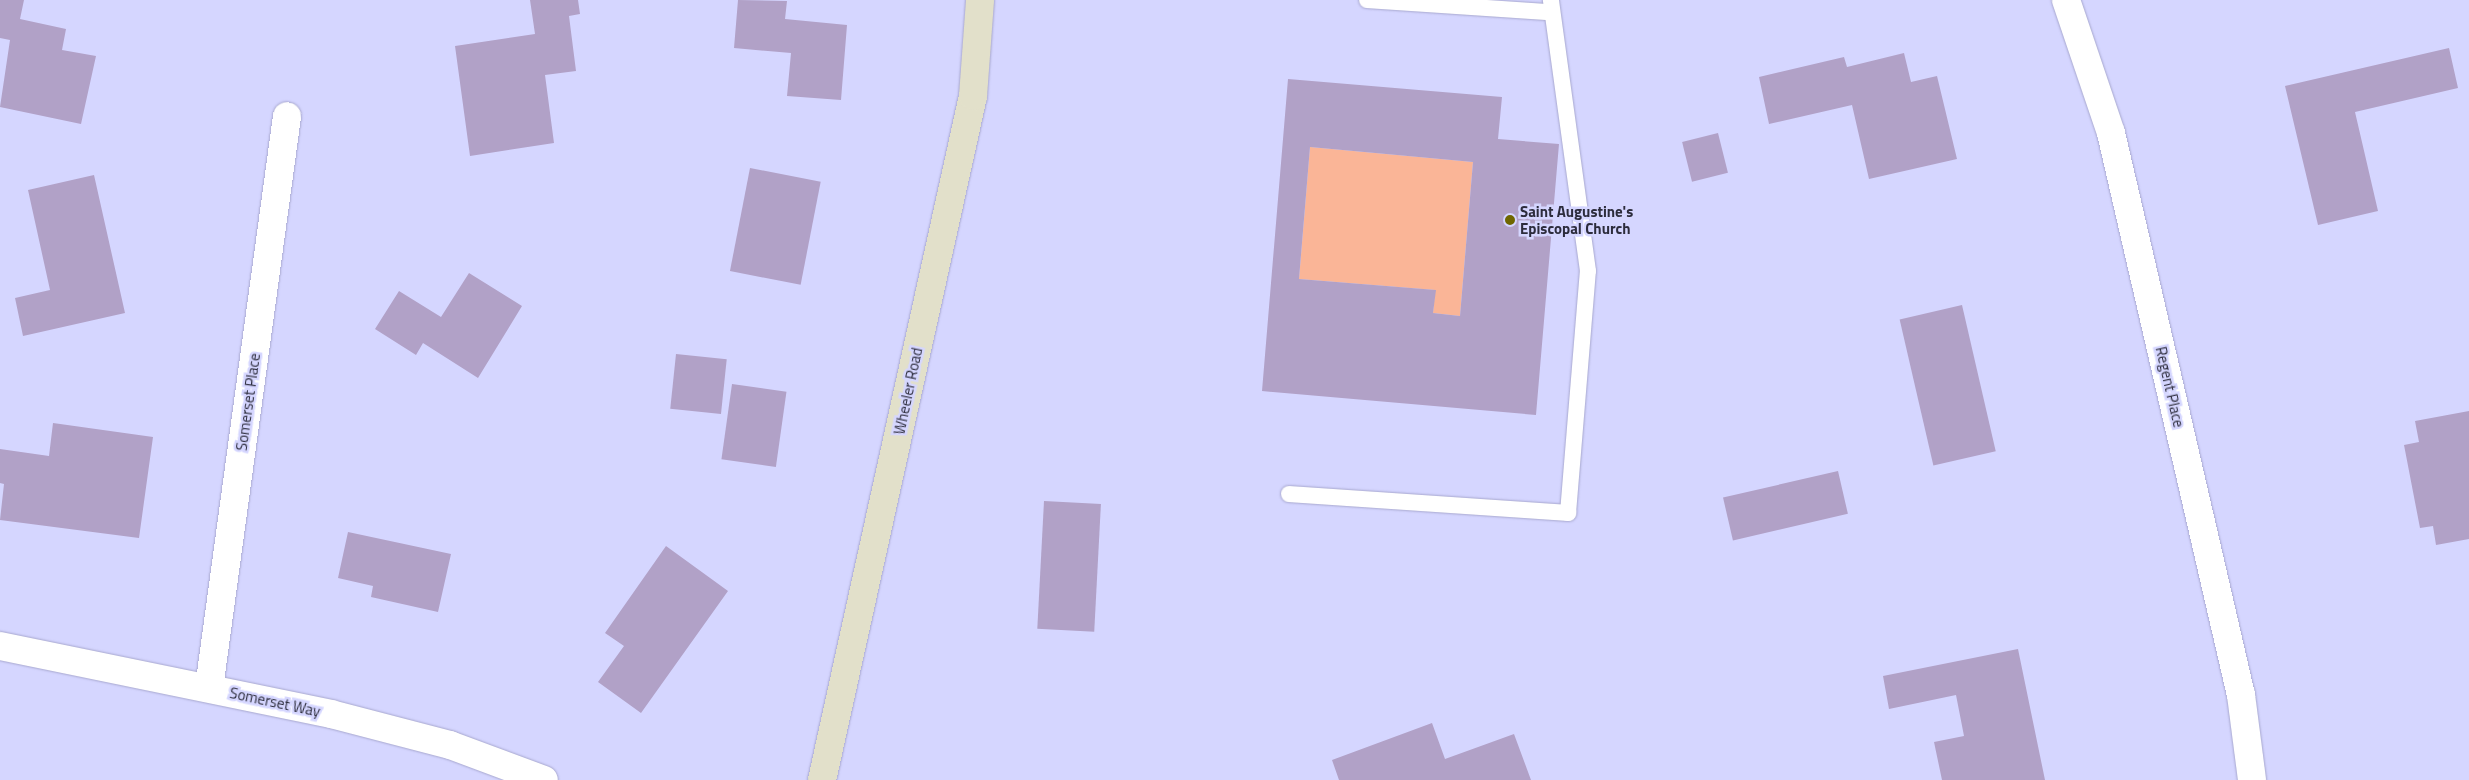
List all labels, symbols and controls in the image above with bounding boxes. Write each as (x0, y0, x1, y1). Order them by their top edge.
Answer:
place label: Saint Augustine's Episcopal Church (1520, 202, 1633, 237)
marker: Saint Augustine's Episcopal Church (1504, 214, 1516, 226)
street label: Regent Place (2152, 345, 2188, 429)
street label: Wheeler Road (890, 346, 926, 436)
street label: Somerset Place (232, 352, 264, 452)
street label: Somerset Way (228, 684, 322, 720)

